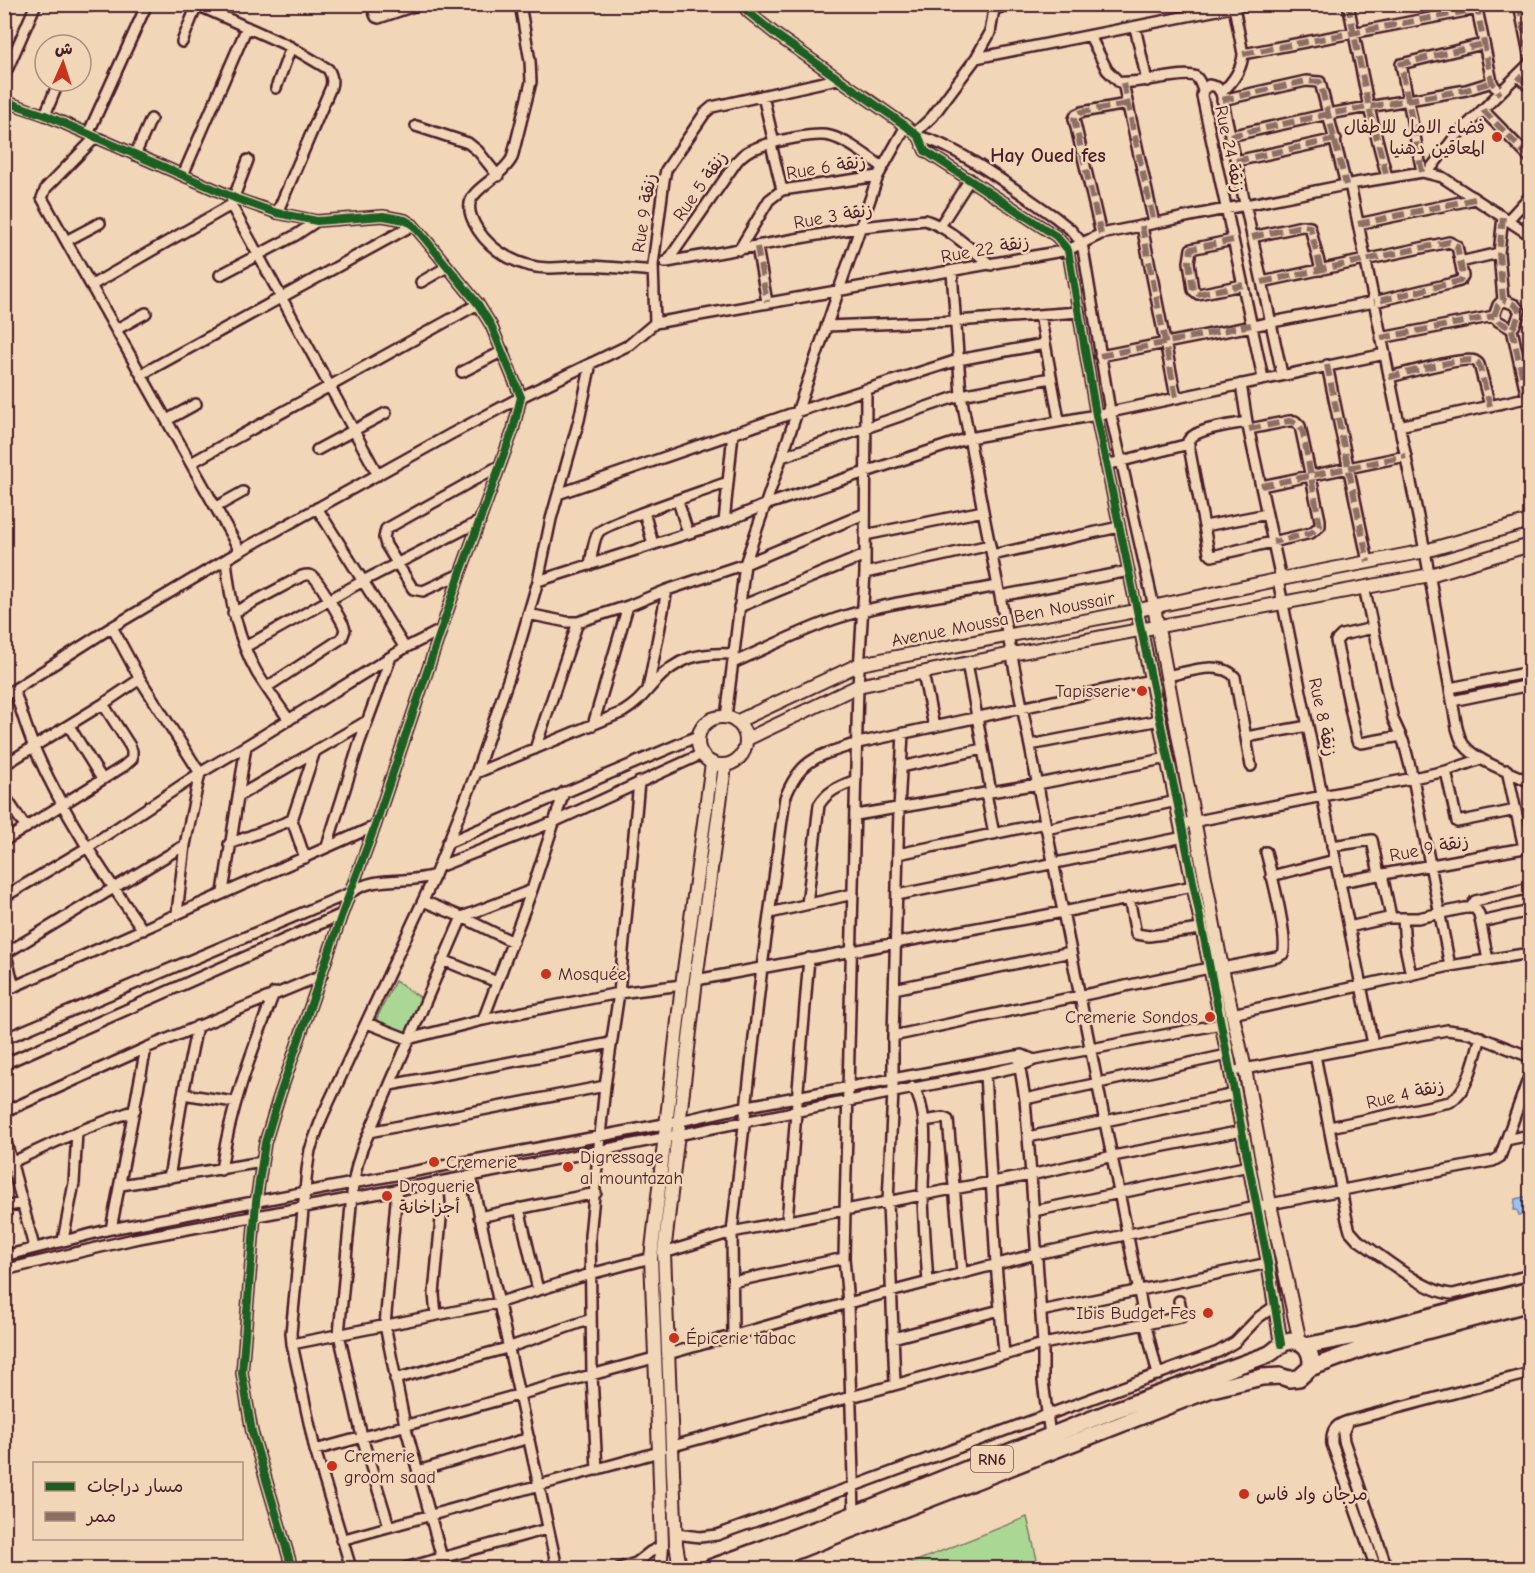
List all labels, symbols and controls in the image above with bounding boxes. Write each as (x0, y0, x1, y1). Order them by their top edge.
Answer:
north arrow (33, 33, 93, 93)
text: ش (54, 40, 73, 58)
street label: Rue 24 زنقة (1210, 104, 1249, 195)
place label: فضاء الامل للاطفال المعاقين دهنيا (1344, 117, 1485, 159)
marker: فضاء الامل للاطفال المعاقين دهنيا (1490, 130, 1504, 144)
district label: Hay Oued fes (990, 144, 1106, 167)
street label: Rue 5 زنقة (669, 147, 732, 225)
street label: Rue 6 زنقة (785, 151, 867, 184)
street label: Rue 9 زنقة (628, 172, 661, 254)
street label: Rue 3 زنقة (792, 199, 874, 234)
street label: Rue 22 زنقة (939, 231, 1031, 268)
street label: Avenue Moussa Ben Noussair (890, 587, 1117, 651)
street label: Rue 8 زنقة (1304, 676, 1341, 758)
place label: Tapisserie (1055, 681, 1130, 702)
marker: Tapisserie (1135, 684, 1149, 698)
street label: Rue 9 زنقة (1388, 831, 1470, 866)
place label: Mosquée (558, 964, 626, 985)
marker: Mosquée (539, 967, 553, 981)
place label: Cremerie Sondos (1065, 1007, 1198, 1028)
marker: Cremerie Sondos (1203, 1010, 1217, 1024)
street label: Rue 4 زنقة (1364, 1075, 1446, 1114)
place label: Digressage al mountazah (580, 1147, 683, 1189)
place label: Cremerie (446, 1152, 517, 1173)
marker: Cremerie (427, 1155, 441, 1169)
marker: Digressage al mountazah (561, 1160, 575, 1174)
place label: Droguerie أجزاخانة (399, 1176, 475, 1218)
marker: Droguerie أجزاخانة (380, 1189, 394, 1203)
place label: Ibis Budget Fes (1076, 1303, 1196, 1324)
marker: Ibis Budget Fes (1201, 1306, 1215, 1320)
place label: Épicerie tabac (686, 1327, 796, 1349)
marker: Épicerie tabac (667, 1331, 681, 1345)
place label: Cremerie groom saad (344, 1446, 436, 1488)
road number: RN6 (971, 1446, 1013, 1472)
marker: Cremerie groom saad (325, 1459, 339, 1473)
legend (33, 1462, 243, 1540)
text: مسار دراجات (87, 1476, 183, 1497)
place label: مرجان واد فاس (1256, 1484, 1368, 1505)
marker: مرجان واد فاس (1237, 1487, 1251, 1501)
text: ممر (85, 1506, 116, 1527)

